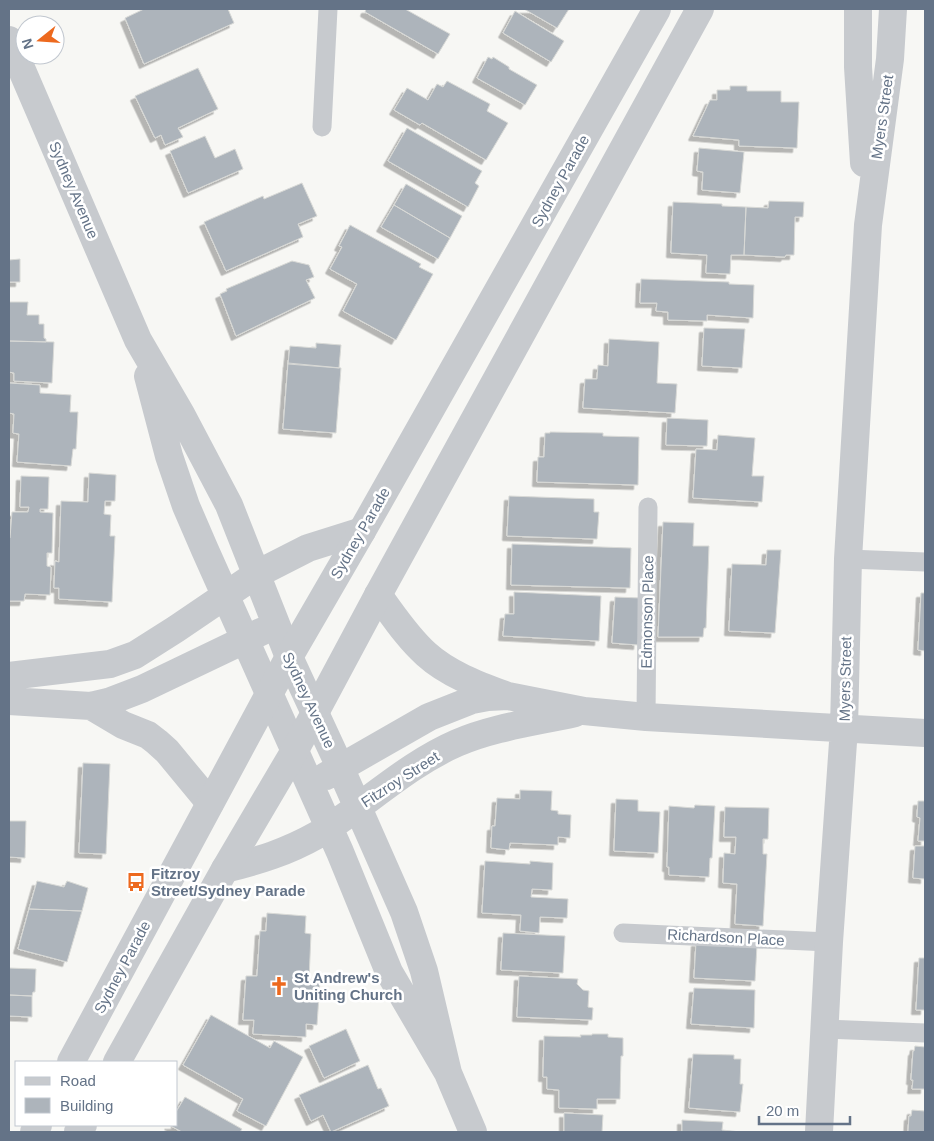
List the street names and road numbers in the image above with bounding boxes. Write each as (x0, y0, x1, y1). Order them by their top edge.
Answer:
street label: Myers Street (868, 73, 896, 160)
street label: Sydney Parade (528, 132, 592, 230)
street label: Sydney Avenue (46, 139, 102, 241)
street label: Sydney Parade (327, 484, 393, 582)
street label: Edmonson Place (638, 555, 656, 669)
street label: Myers Street (836, 636, 854, 722)
street label: Sydney Avenue (279, 649, 339, 751)
street label: Fitzroy Street (358, 747, 443, 810)
street label: Sydney Parade (90, 918, 154, 1016)
street label: Richardson Place (667, 925, 785, 949)

